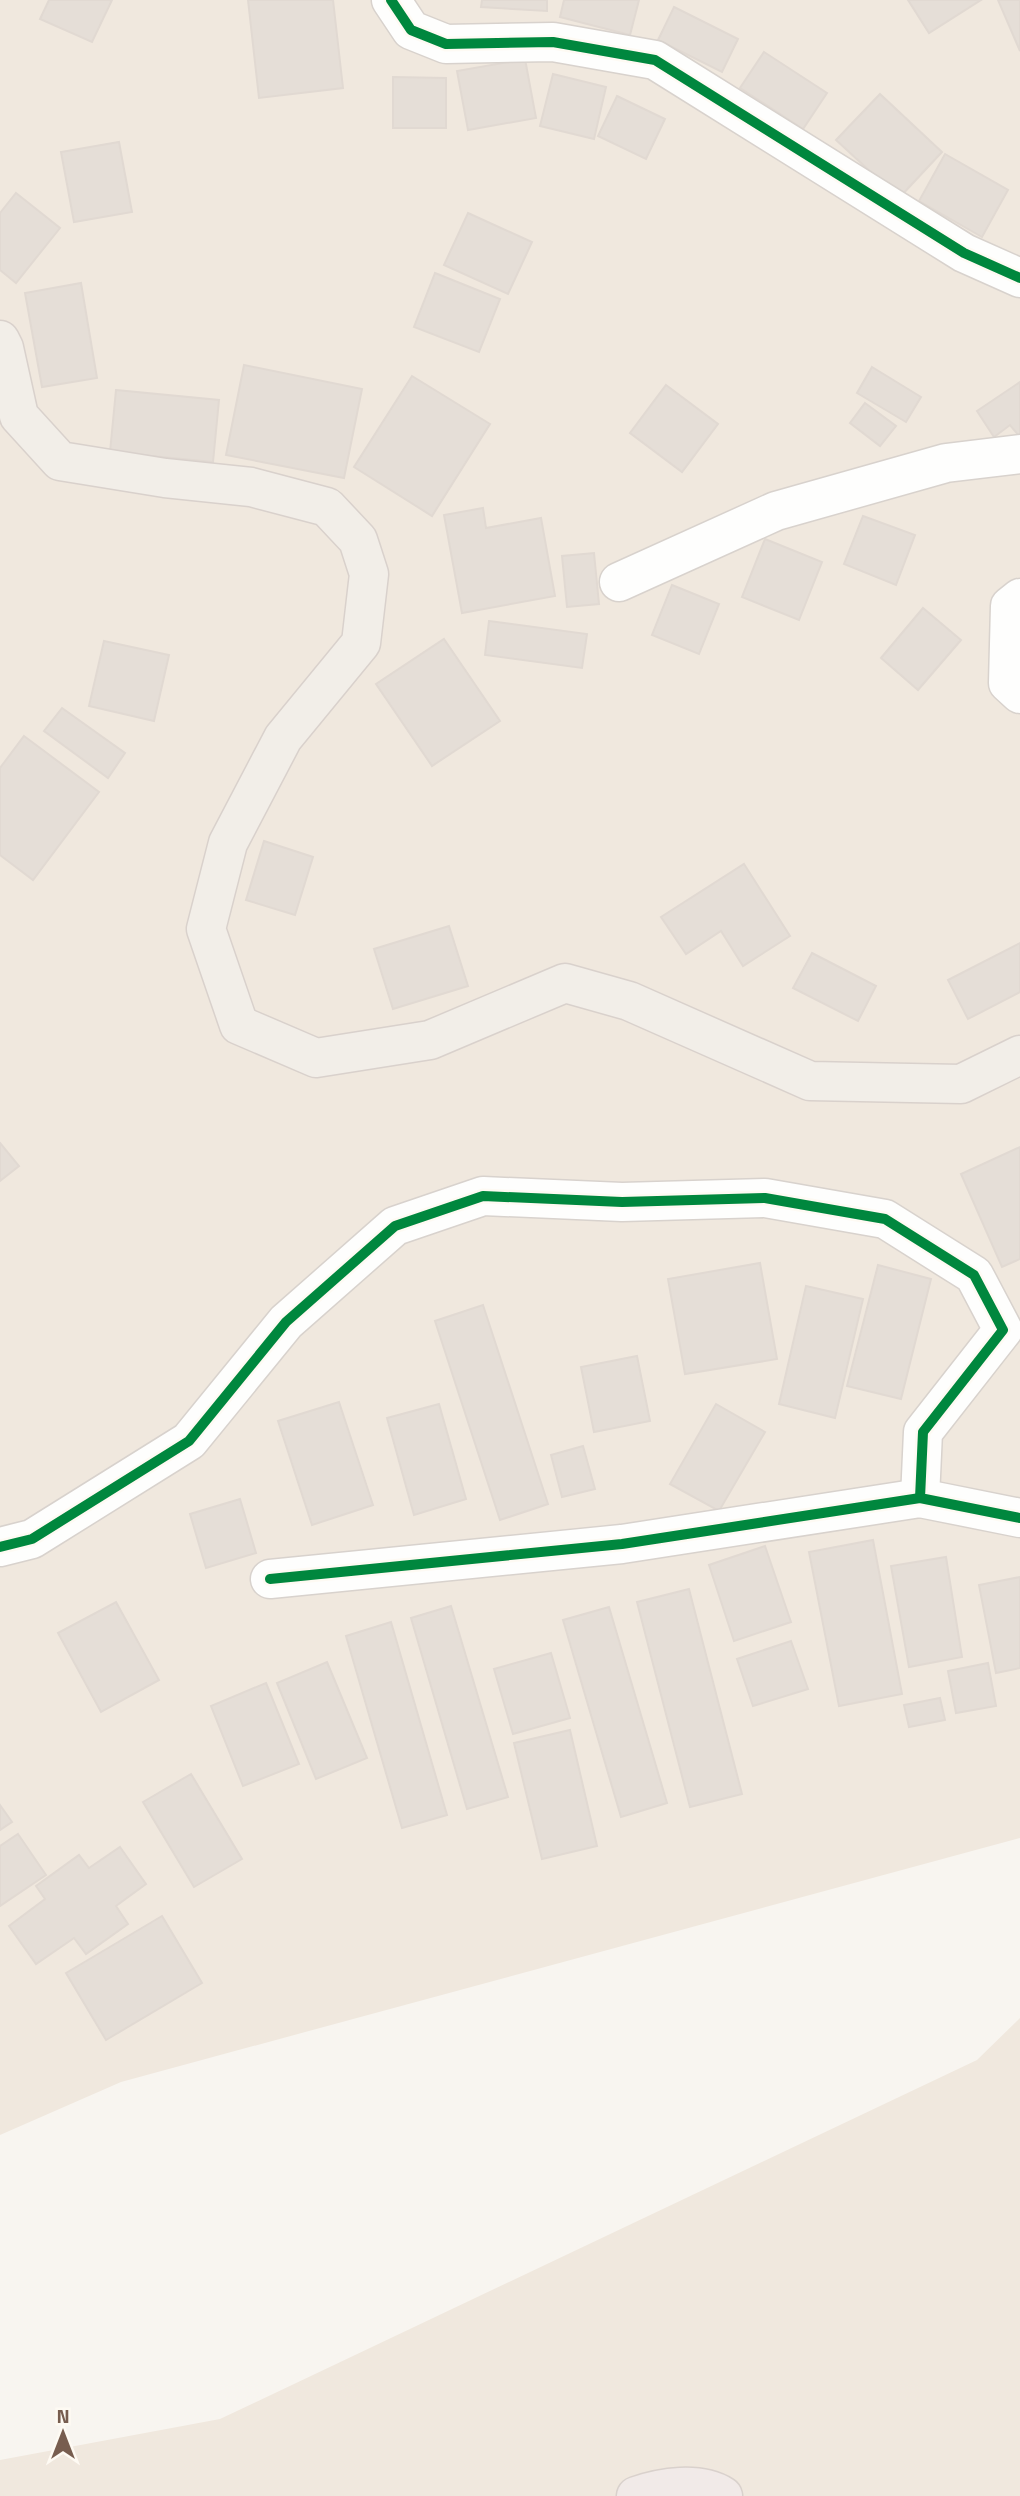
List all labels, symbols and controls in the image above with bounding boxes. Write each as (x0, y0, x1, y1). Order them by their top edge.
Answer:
north arrow (28, 2398, 98, 2468)
text: N (56, 2401, 70, 2430)

